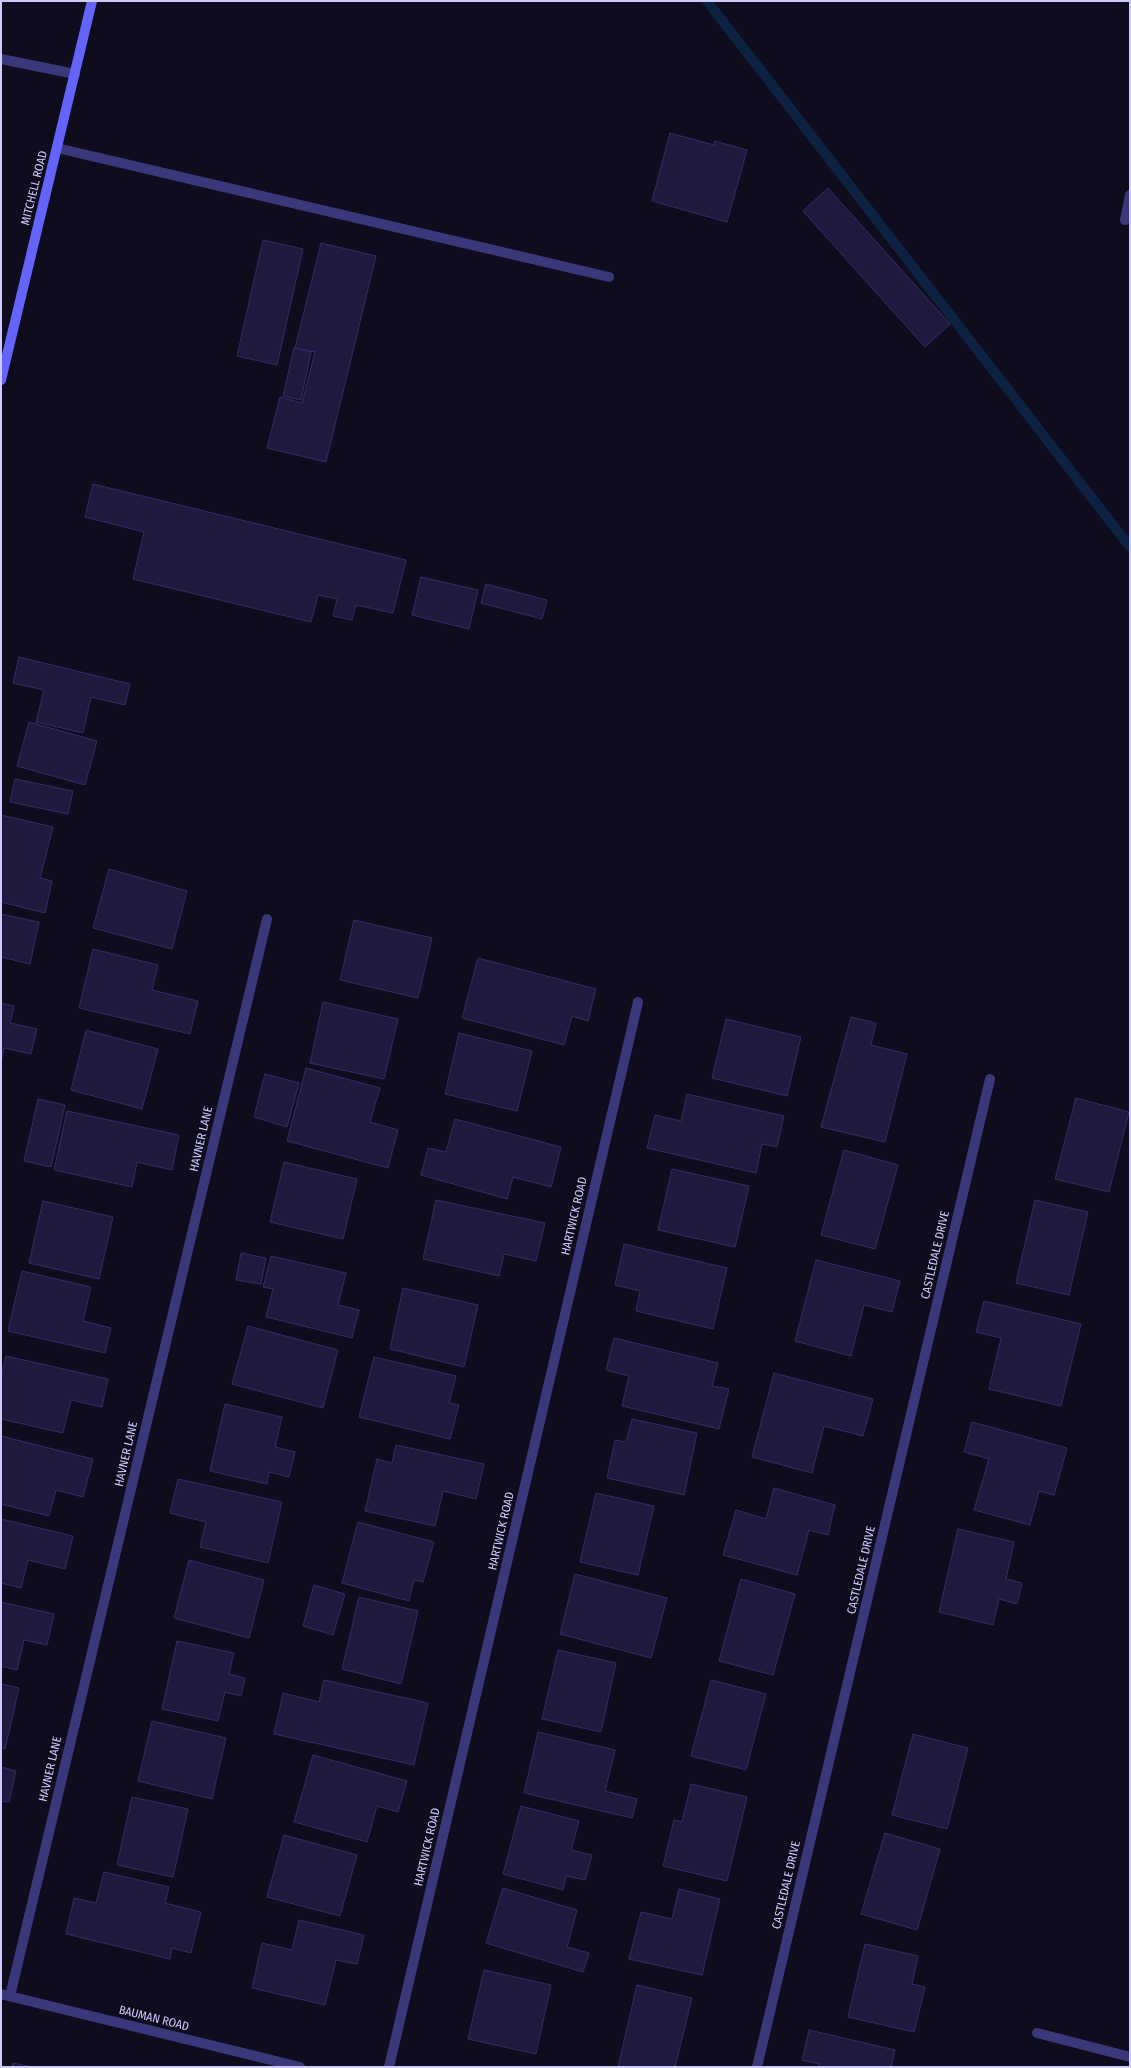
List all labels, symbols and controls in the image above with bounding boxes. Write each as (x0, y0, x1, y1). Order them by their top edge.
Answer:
street label: MITCHELL ROAD (18, 149, 50, 227)
street label: HAVNER LANE (187, 1105, 215, 1173)
street label: HARTWICK ROAD (558, 1175, 590, 1257)
street label: CASTLEDALE DRIVE (918, 1209, 952, 1300)
street label: HAVNER LANE (112, 1420, 140, 1488)
street label: HARTWICK ROAD (485, 1490, 517, 1572)
street label: CASTLEDALE DRIVE (844, 1524, 878, 1615)
street label: HAVNER LANE (36, 1735, 64, 1803)
street label: HARTWICK ROAD (411, 1806, 443, 1888)
street label: CASTLEDALE DRIVE (769, 1839, 803, 1930)
street label: BAUMAN ROAD (117, 2003, 191, 2033)

